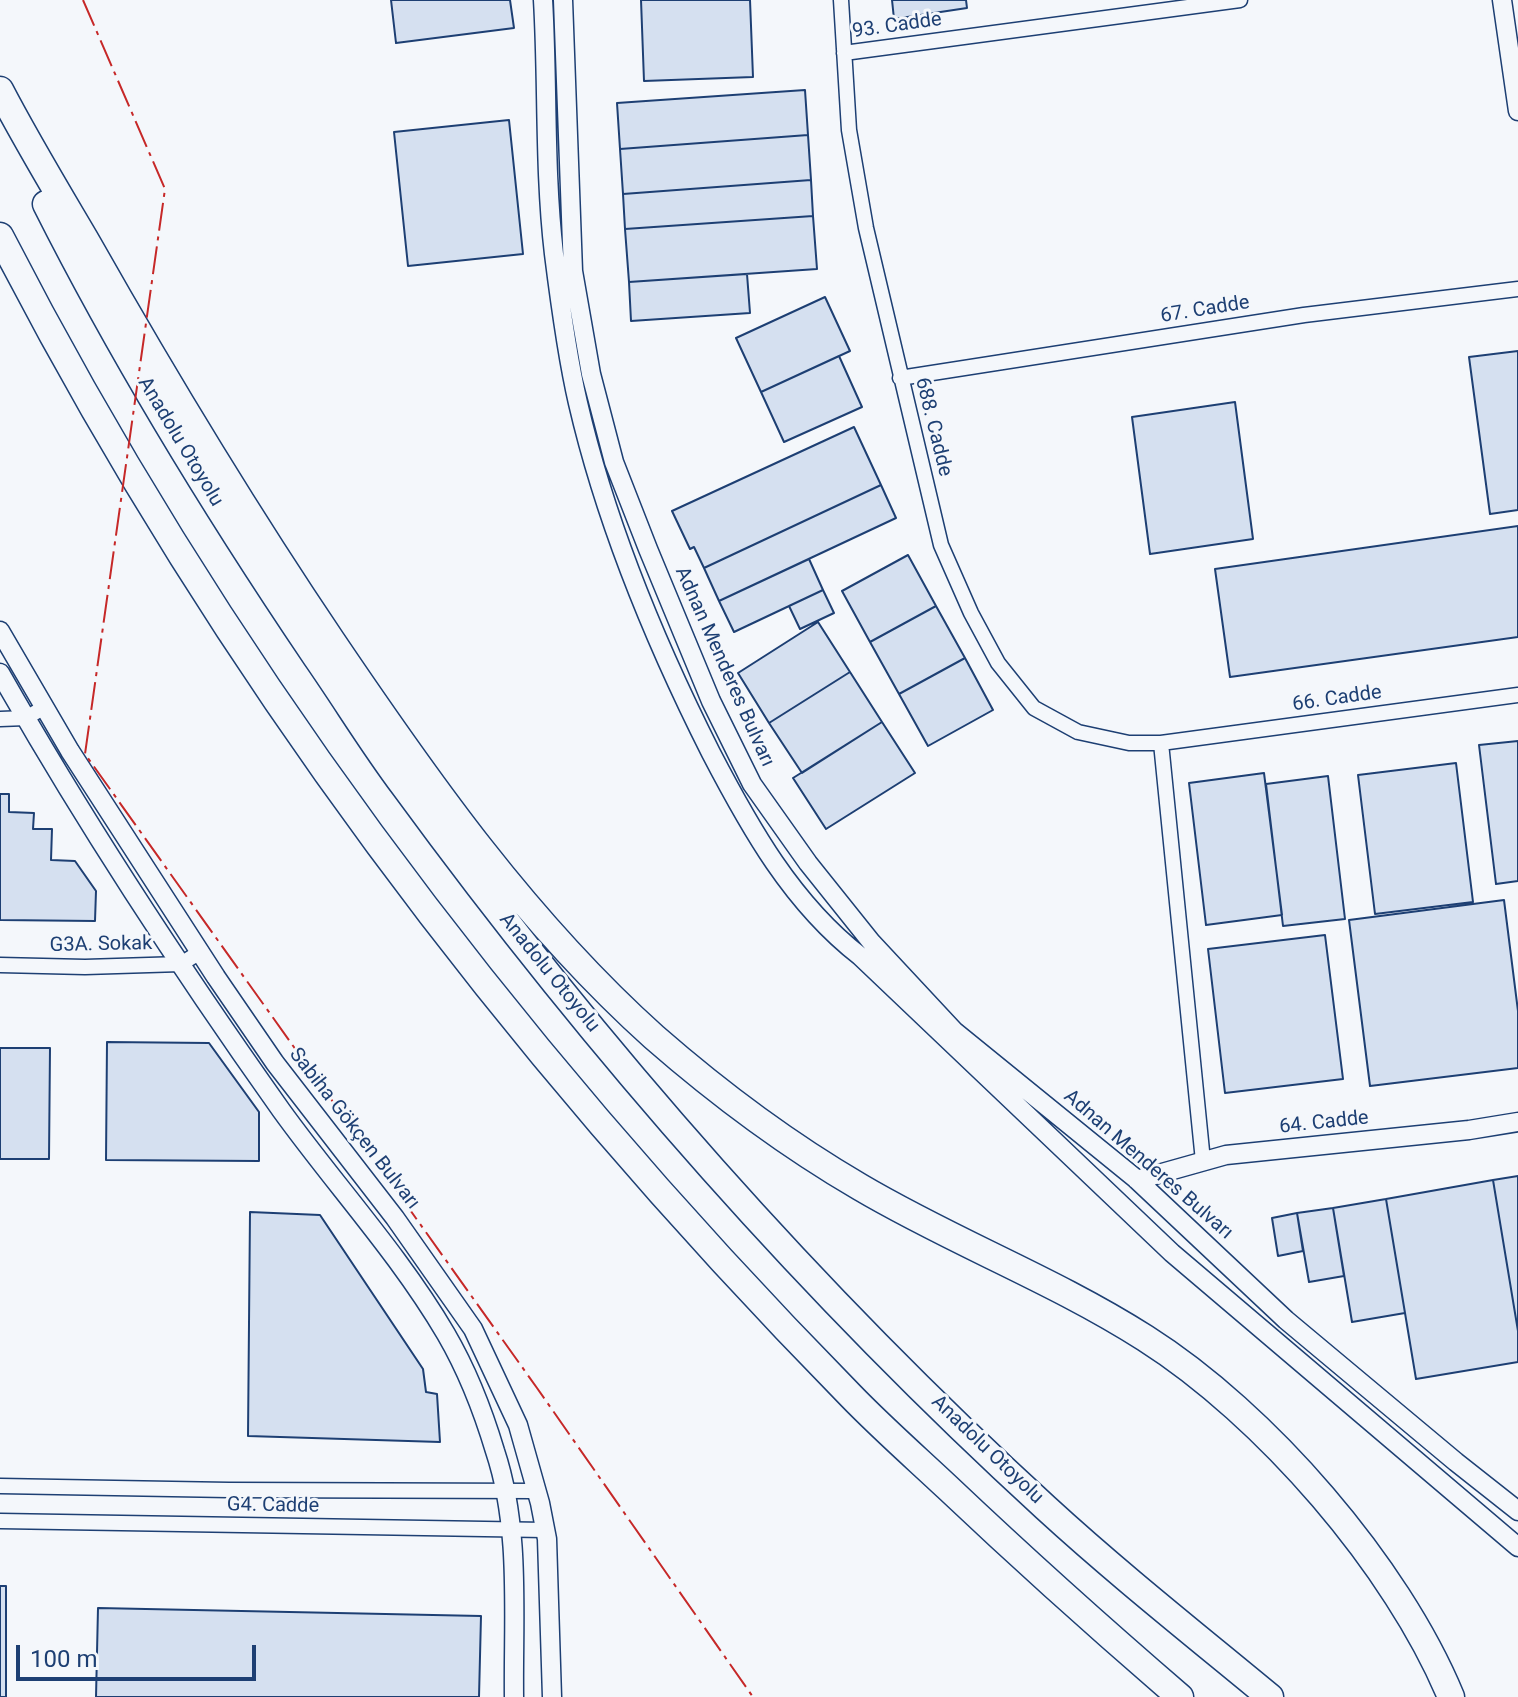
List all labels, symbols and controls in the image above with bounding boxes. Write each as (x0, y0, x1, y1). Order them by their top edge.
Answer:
street label: 93. Cadde (851, 8, 943, 44)
street label: 67. Cadde (1159, 291, 1251, 329)
street label: Anadolu Otoyolu (132, 373, 228, 511)
street label: 688. Cadde (909, 375, 957, 479)
street label: Adnan Menderes Bulvarı (669, 563, 779, 771)
street label: 66. Cadde (1291, 681, 1383, 717)
street label: Anadolu Otoyolu (494, 909, 604, 1037)
street label: G3A. Sokak (50, 932, 152, 958)
street label: Sabiha Gökçen Bulvarı (284, 1043, 424, 1215)
street label: Adnan Menderes Bulvarı (1059, 1085, 1237, 1245)
street label: 64. Cadde (1278, 1106, 1370, 1140)
street label: Anadolu Otoyolu (926, 1390, 1048, 1510)
street label: G4. Cadde (227, 1493, 319, 1519)
scale bar (20, 1629, 260, 1679)
text: 100 m (30, 1645, 97, 1673)

